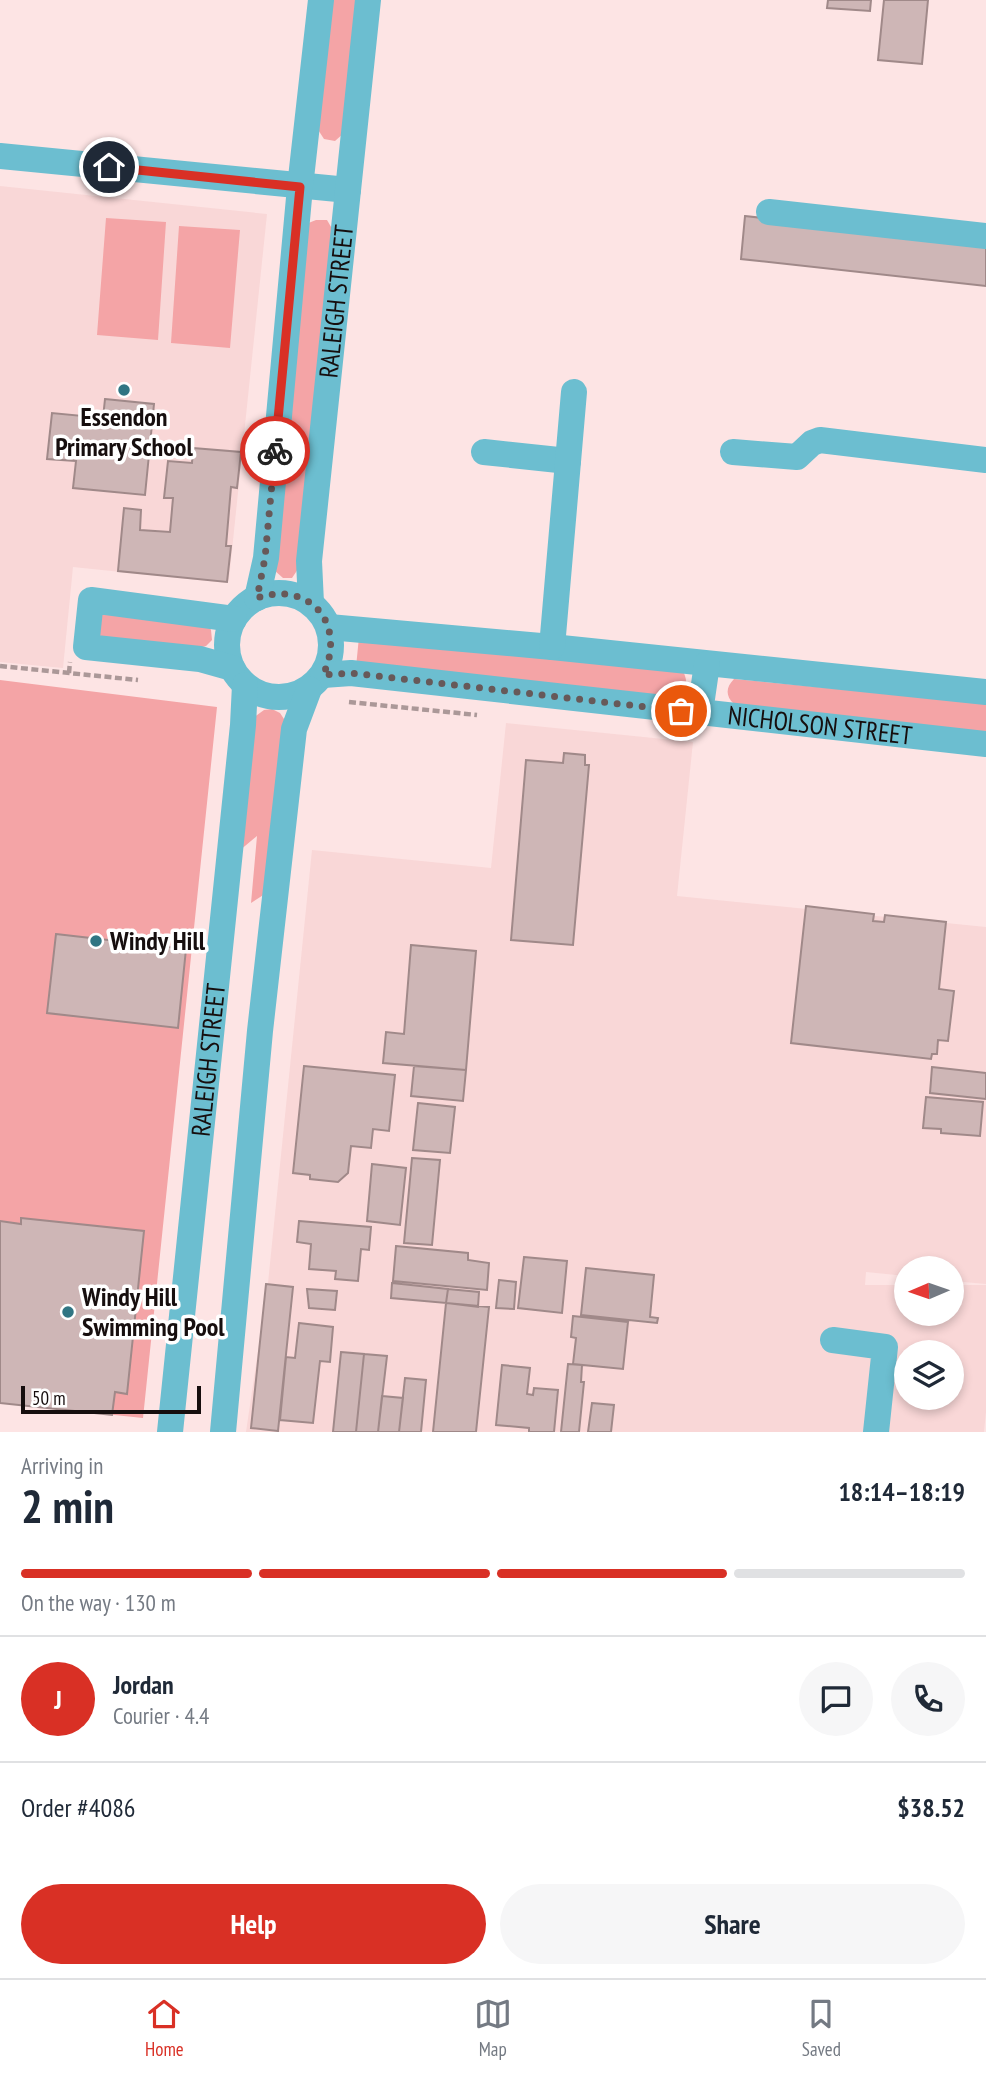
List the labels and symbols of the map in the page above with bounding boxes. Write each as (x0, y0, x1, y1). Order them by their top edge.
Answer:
pin (79, 137, 139, 197)
street label: RALEIGH STREET (311, 223, 360, 380)
marker: Essendon Primary School (116, 382, 132, 398)
place label: Essendon Primary School (55, 400, 193, 463)
courier (240, 416, 310, 486)
pin (651, 681, 711, 741)
street label: NICHOLSON STREET (726, 698, 914, 752)
place label: Windy Hill (109, 924, 206, 957)
marker: Windy Hill (88, 933, 104, 949)
street label: RALEIGH STREET (184, 981, 232, 1138)
north arrow (894, 1256, 964, 1326)
place label: Windy Hill Swimming Pool (81, 1280, 225, 1343)
marker: Windy Hill Swimming Pool (60, 1304, 76, 1320)
scale bar (21, 1383, 201, 1415)

